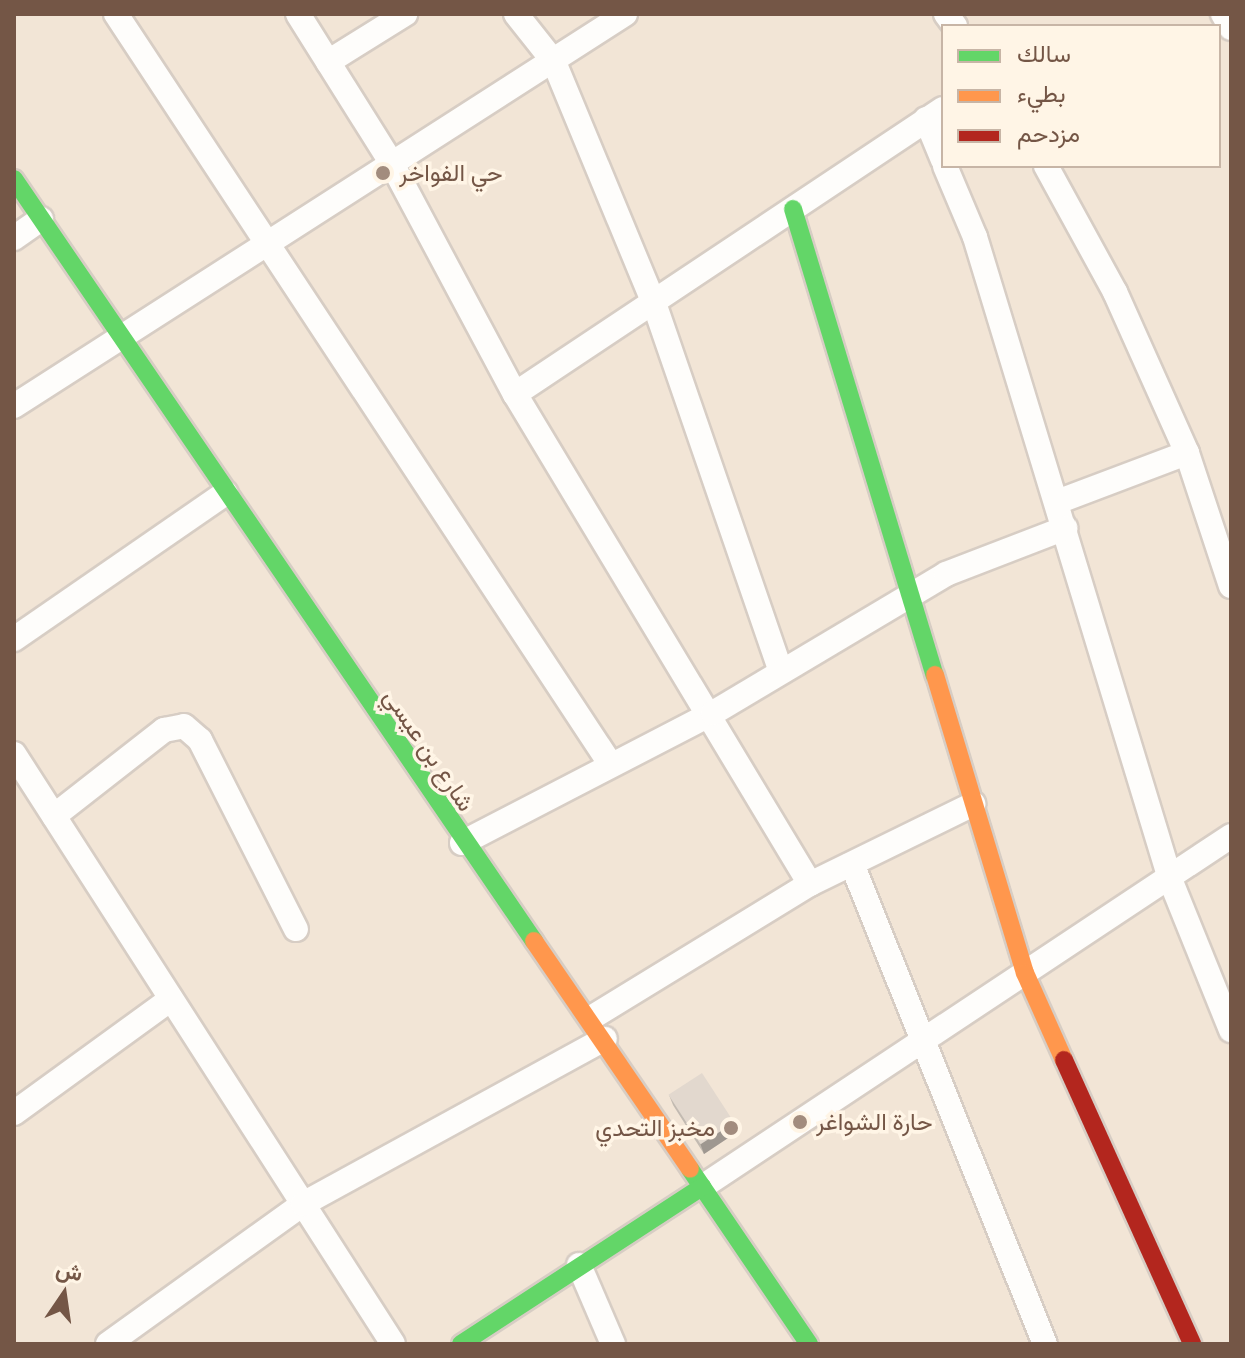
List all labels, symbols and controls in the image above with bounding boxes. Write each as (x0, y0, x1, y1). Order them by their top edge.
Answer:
legend (941, 24, 1221, 168)
text: سالك (1017, 39, 1071, 67)
text: بطيء (1017, 79, 1066, 107)
text: مزدحم (1017, 119, 1080, 147)
place label: حي الفواخر (399, 159, 502, 187)
marker: حي الفواخر (374, 164, 392, 182)
street label: شارع بن عيسي (378, 683, 480, 817)
place label: حارة الشواغر (816, 1108, 932, 1136)
marker: حارة الشواغر (791, 1113, 809, 1131)
place label: مخبز التحدي (595, 1114, 715, 1142)
marker: مخبز التحدي (722, 1119, 740, 1137)
north arrow (24, 1254, 104, 1334)
text: ش (54, 1255, 85, 1286)

